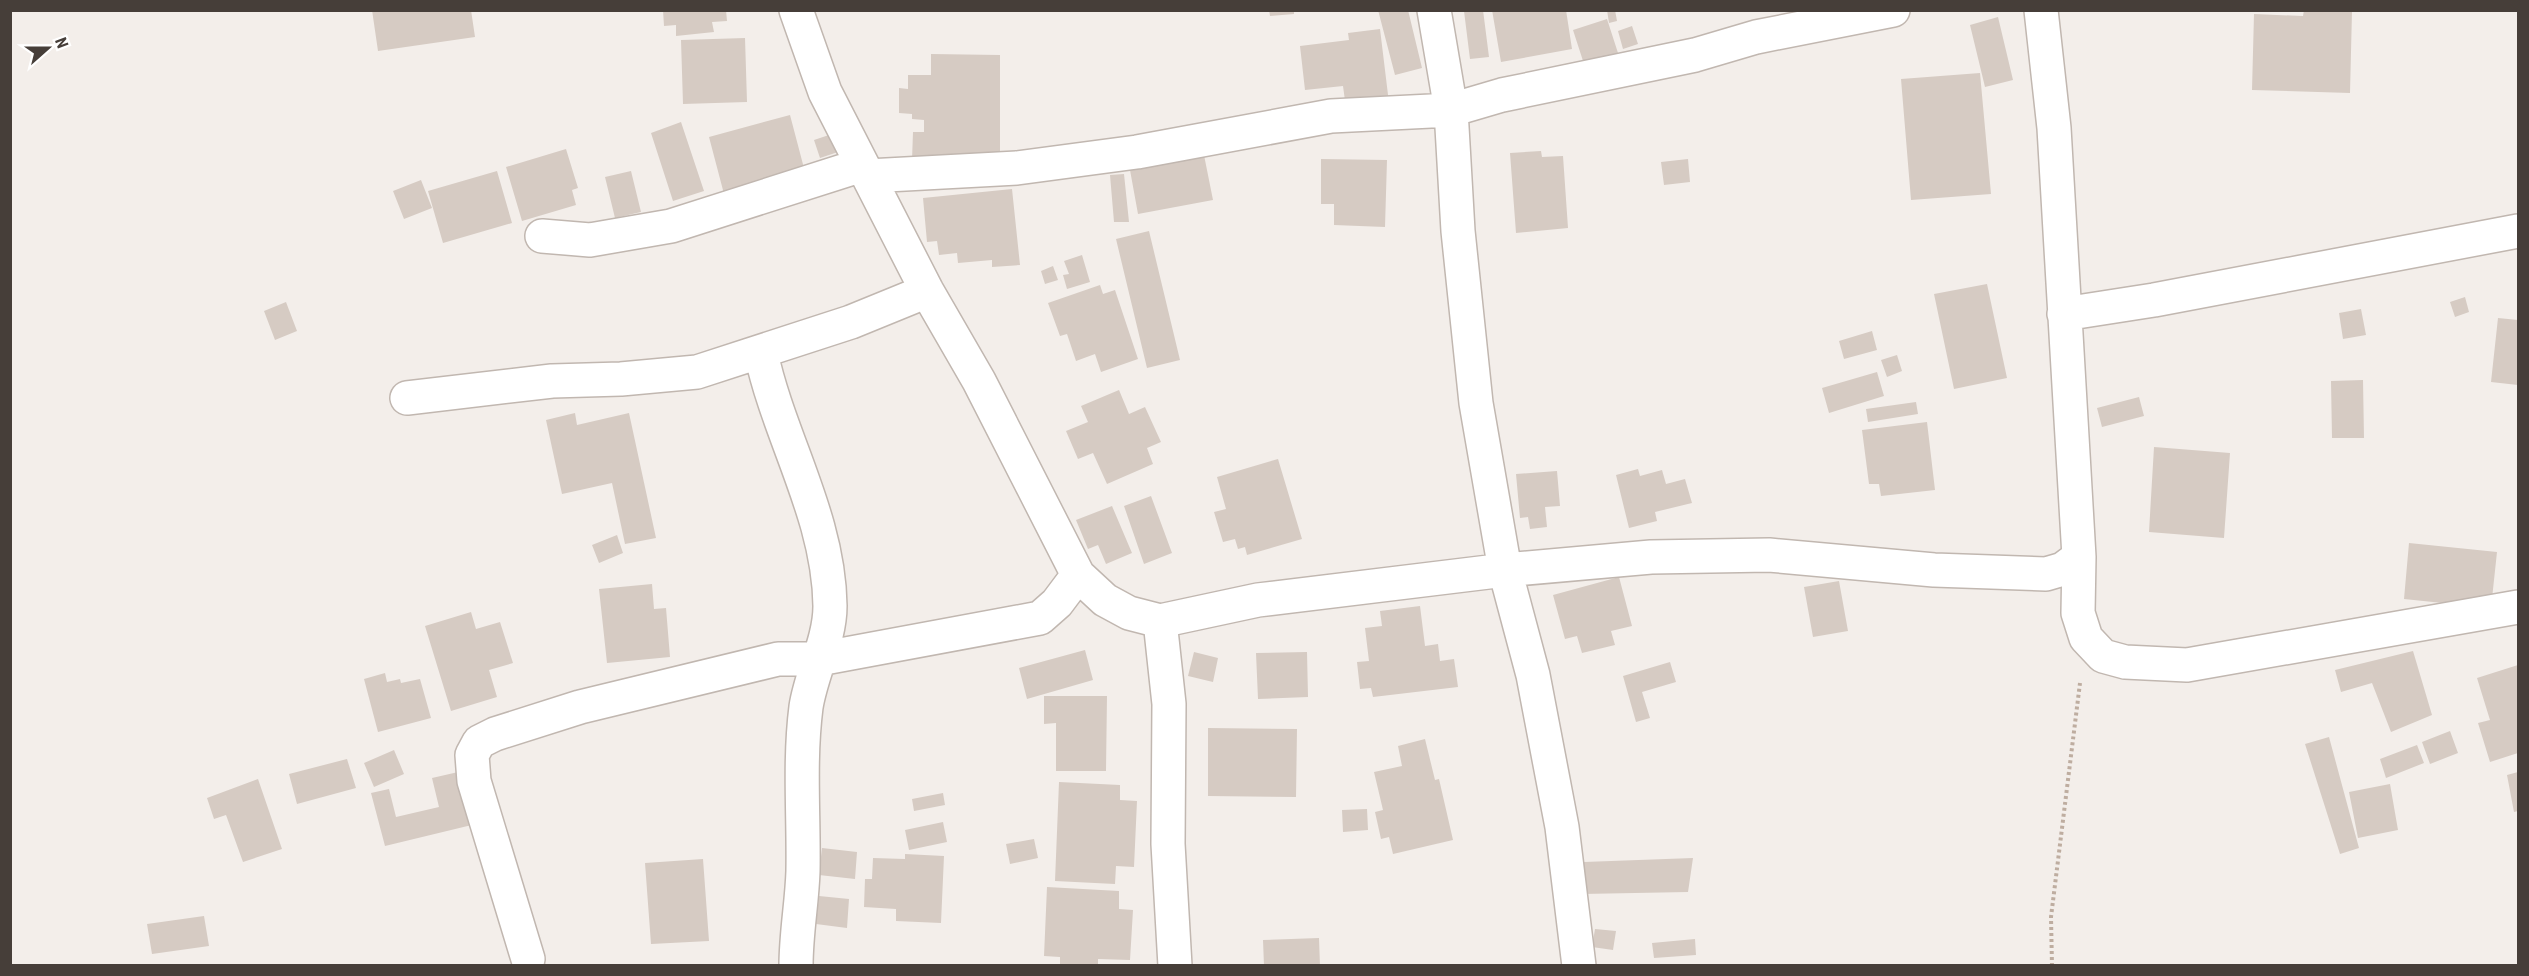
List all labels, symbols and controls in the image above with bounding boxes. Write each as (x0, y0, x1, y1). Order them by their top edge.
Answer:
north arrow (18, 18, 78, 78)
text: N (51, 35, 72, 51)

